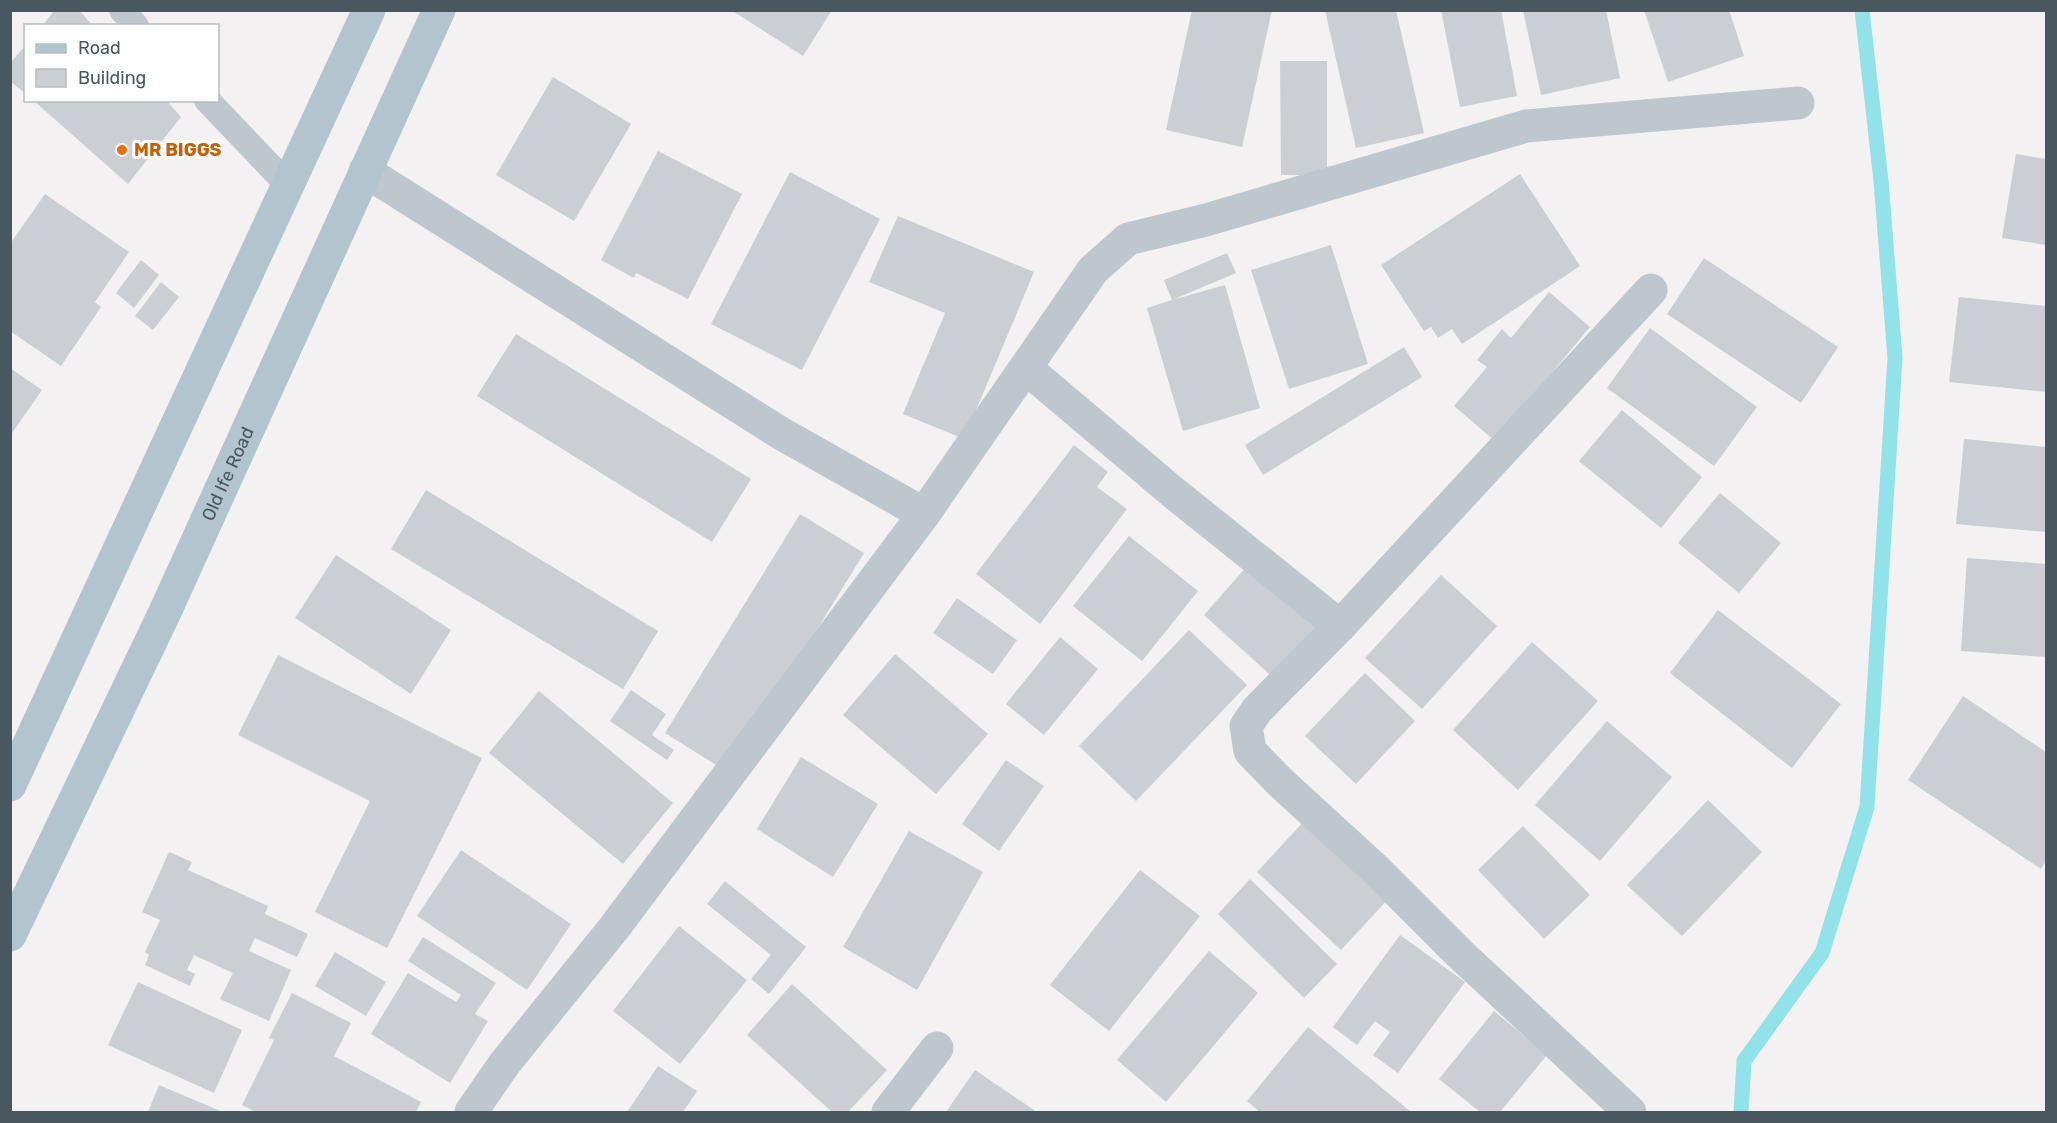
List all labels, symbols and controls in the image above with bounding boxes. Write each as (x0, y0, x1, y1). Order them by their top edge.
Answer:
legend (24, 24, 219, 102)
text: Road (78, 37, 121, 59)
text: Building (78, 67, 146, 89)
place label: MR BIGGS (134, 139, 222, 161)
marker: MR BIGGS (115, 143, 129, 157)
street label: Old Ife Road (197, 424, 259, 524)

